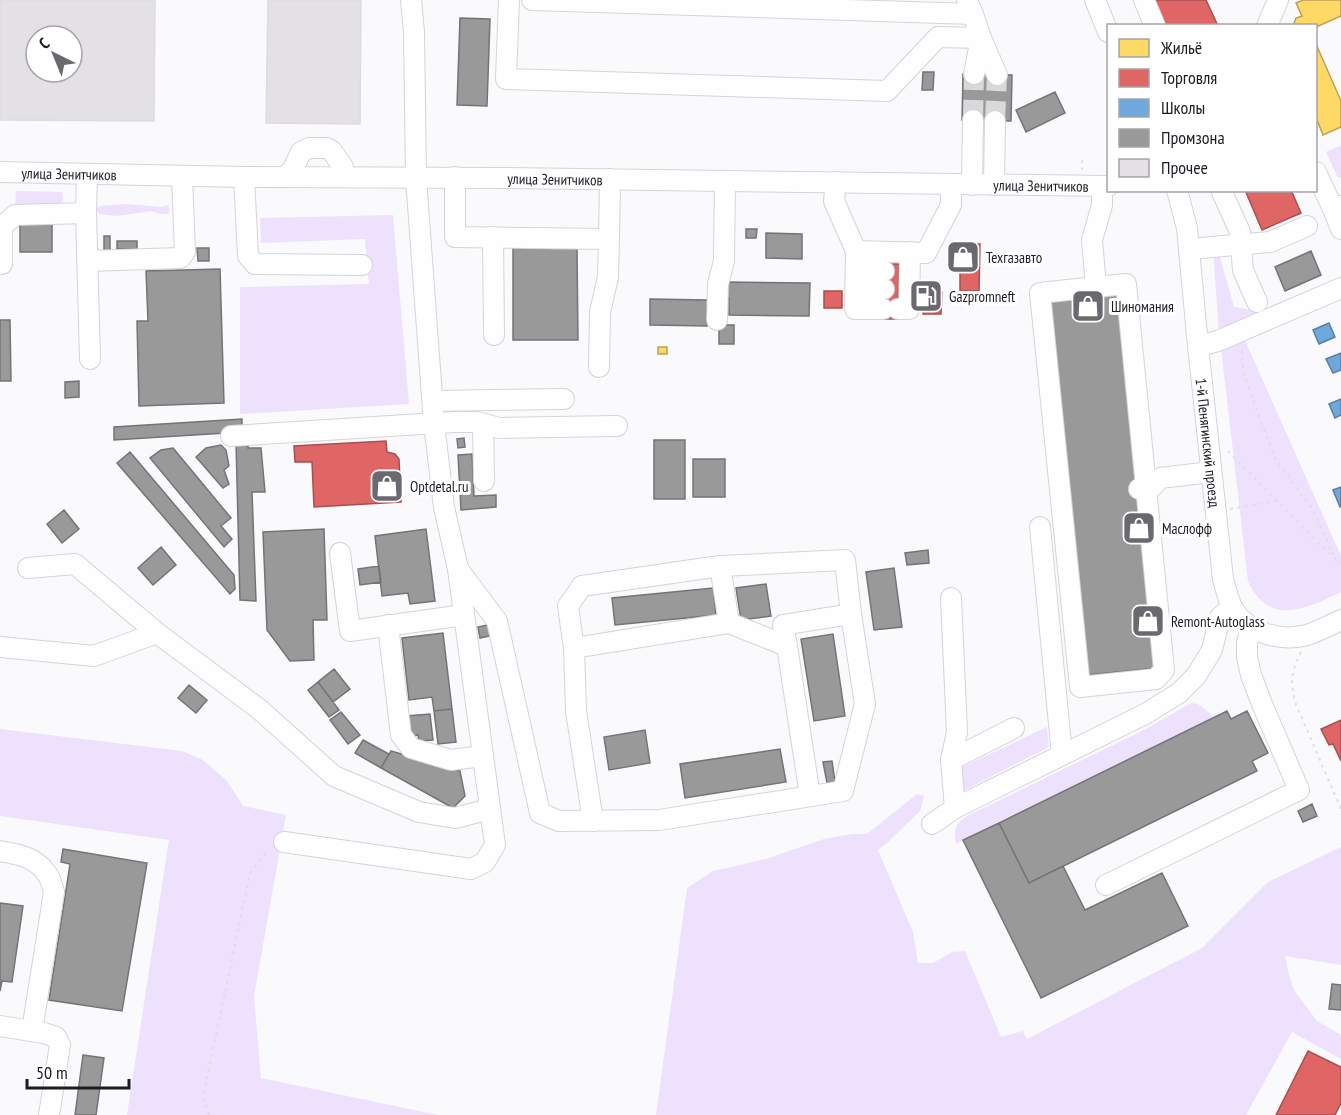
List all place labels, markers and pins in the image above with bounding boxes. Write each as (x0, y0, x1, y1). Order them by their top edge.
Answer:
shop icon: Техгазавто (945, 239, 981, 275)
place label: Техгазавто (986, 248, 1042, 267)
fuel station icon: Gazpromneft (908, 278, 944, 314)
place label: Gazpromneft (949, 287, 1015, 306)
shop icon: Шиномания (1070, 288, 1106, 324)
place label: Шиномания (1111, 297, 1174, 316)
shop icon: Optdetal.ru (369, 468, 405, 504)
place label: Optdetal.ru (410, 477, 469, 496)
shop icon: Маслофф (1121, 510, 1157, 546)
place label: Маслофф (1162, 519, 1212, 538)
shop icon: Remont-Autoglass (1130, 603, 1166, 639)
place label: Remont-Autoglass (1171, 612, 1265, 631)

